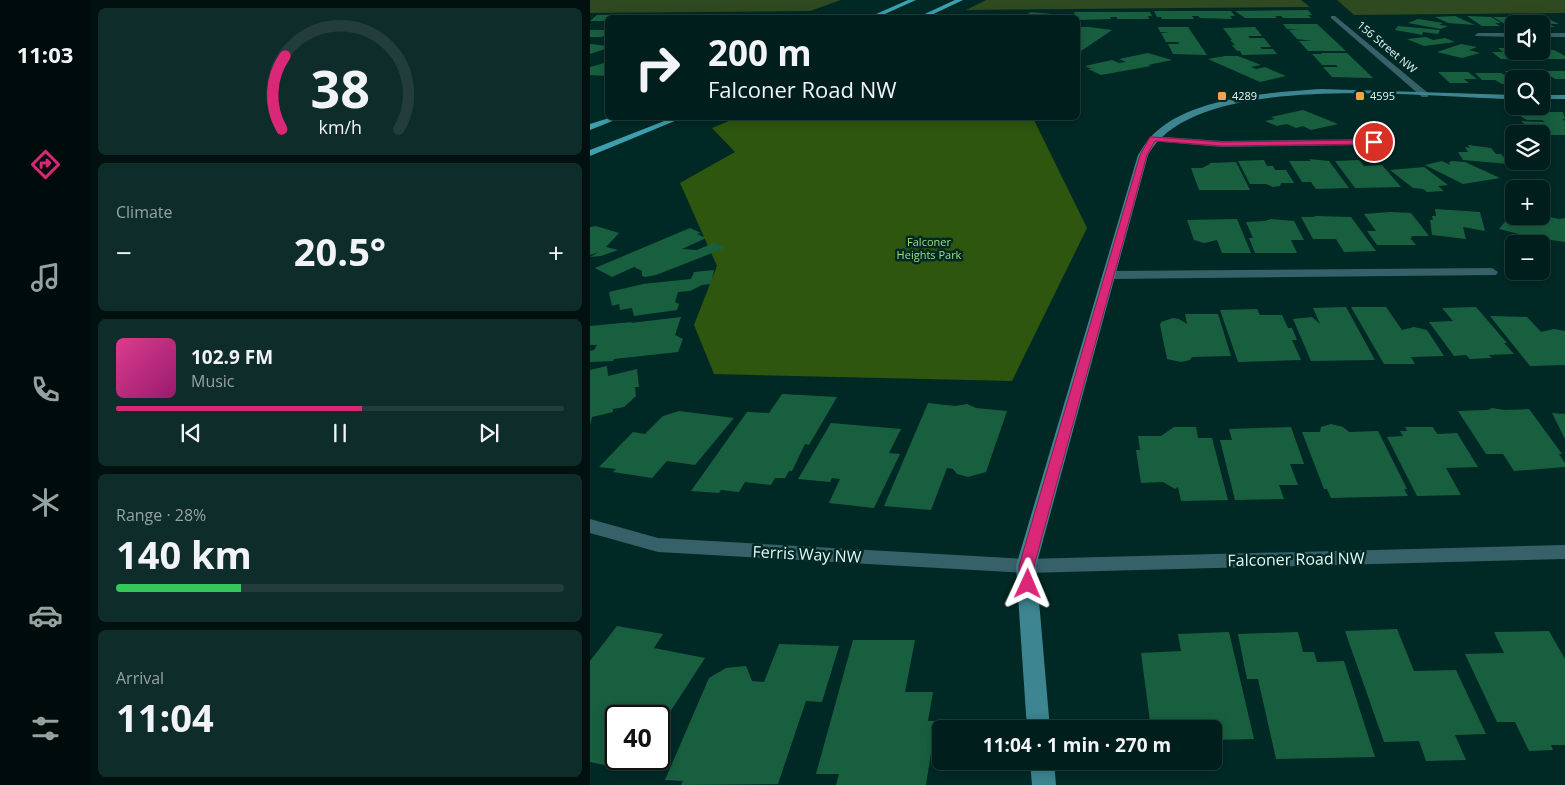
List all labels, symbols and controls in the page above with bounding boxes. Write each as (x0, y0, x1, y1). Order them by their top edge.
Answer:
map controls (1505, 15, 1550, 280)
button: sound (1505, 15, 1550, 60)
street label: 156 Street NW (1354, 17, 1420, 76)
text: 200 m (708, 29, 812, 76)
icon: right (625, 35, 690, 100)
text: 11:03 (17, 39, 73, 69)
text: 38 (310, 52, 370, 123)
button: search (1505, 70, 1550, 115)
text: Falconer Road NW (708, 74, 897, 104)
place label: 4289 (1232, 88, 1257, 103)
place label: 4595 (1370, 88, 1395, 103)
marker: 4289 (1216, 90, 1228, 102)
marker: 4595 (1354, 90, 1366, 102)
text: km/h (318, 115, 362, 139)
pin (1353, 121, 1395, 163)
button: layers (1505, 125, 1550, 170)
icon: arrive (1360, 128, 1388, 156)
icon: directions (28, 147, 63, 182)
button: + (1505, 180, 1550, 225)
text: Climate (116, 201, 173, 223)
text: 20.5° (294, 225, 386, 277)
text: − (116, 233, 132, 271)
text: + (548, 233, 564, 271)
park label: Falconer Heights Park (897, 234, 962, 262)
button: − (1505, 235, 1550, 280)
icon: music (28, 260, 63, 295)
text: 102.9 FM (191, 344, 273, 370)
text: Music (191, 370, 235, 392)
icon: phone (28, 372, 63, 407)
icon: previous (177, 419, 205, 447)
icon: pause (326, 419, 354, 447)
icon: next (475, 419, 503, 447)
icon: climate (28, 485, 63, 520)
text: Range · 28% (116, 504, 206, 526)
text: 140 km (116, 528, 252, 580)
street label: Ferris Way NW (752, 540, 862, 568)
street label: Falconer Road NW (1227, 547, 1365, 571)
position arrow (1001, 557, 1053, 609)
icon: car (28, 598, 63, 633)
text: Arrival (116, 667, 164, 689)
text: 11:04 (116, 691, 214, 743)
speed limit sign: 40 (605, 705, 670, 770)
icon: filters (28, 711, 63, 746)
text: 11:04 · 1 min · 270 m (983, 732, 1171, 758)

